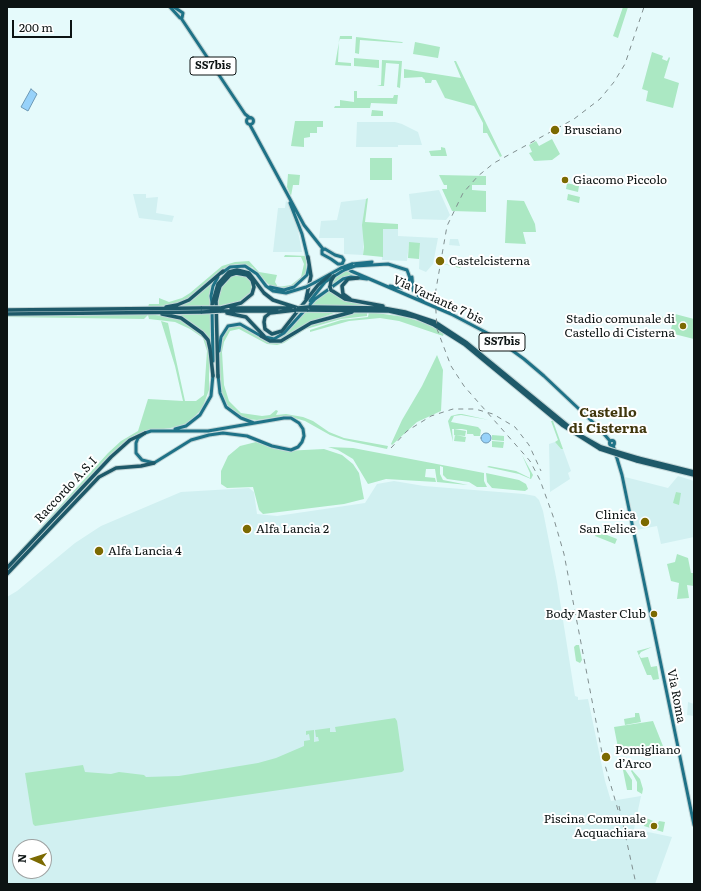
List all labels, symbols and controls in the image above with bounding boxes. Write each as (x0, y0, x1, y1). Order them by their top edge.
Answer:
scale bar (14, 12, 74, 38)
text: 200 m (19, 18, 53, 36)
road number: SS7bis (190, 57, 236, 75)
place label: Brusciano (564, 123, 622, 137)
marker: Brusciano (549, 124, 561, 136)
place label: Giacomo Piccolo (573, 173, 667, 187)
marker: Giacomo Piccolo (560, 175, 570, 185)
place label: Castelcisterna (449, 254, 530, 268)
marker: Castelcisterna (434, 255, 446, 267)
street label: Via Variante 7 bis (390, 273, 486, 327)
place label: Stadio comunale di Castello di Cisterna (564, 312, 675, 340)
marker: Stadio comunale di Castello di Cisterna (678, 321, 688, 331)
road number: SS7bis (479, 333, 525, 351)
district label: Castello di Cisterna (569, 405, 647, 438)
street label: Raccordo A.S.I (32, 454, 100, 526)
place label: Clinica San Felice (579, 508, 636, 536)
marker: Clinica San Felice (639, 516, 651, 528)
place label: Alfa Lancia 2 (256, 522, 329, 536)
marker: Alfa Lancia 2 (241, 523, 253, 535)
place label: Alfa Lancia 4 (108, 544, 182, 558)
marker: Alfa Lancia 4 (93, 545, 105, 557)
place label: Body Master Club (546, 607, 646, 621)
marker: Body Master Club (649, 609, 659, 619)
street label: Via Roma (664, 668, 688, 724)
place label: Pomigliano d’Arco (615, 743, 681, 771)
marker: Pomigliano d’Arco (600, 751, 612, 763)
place label: Piscina Comunale Acquachiara (544, 812, 646, 840)
marker: Piscina Comunale Acquachiara (649, 821, 659, 831)
north arrow (12, 839, 52, 879)
text: N (13, 853, 29, 863)

